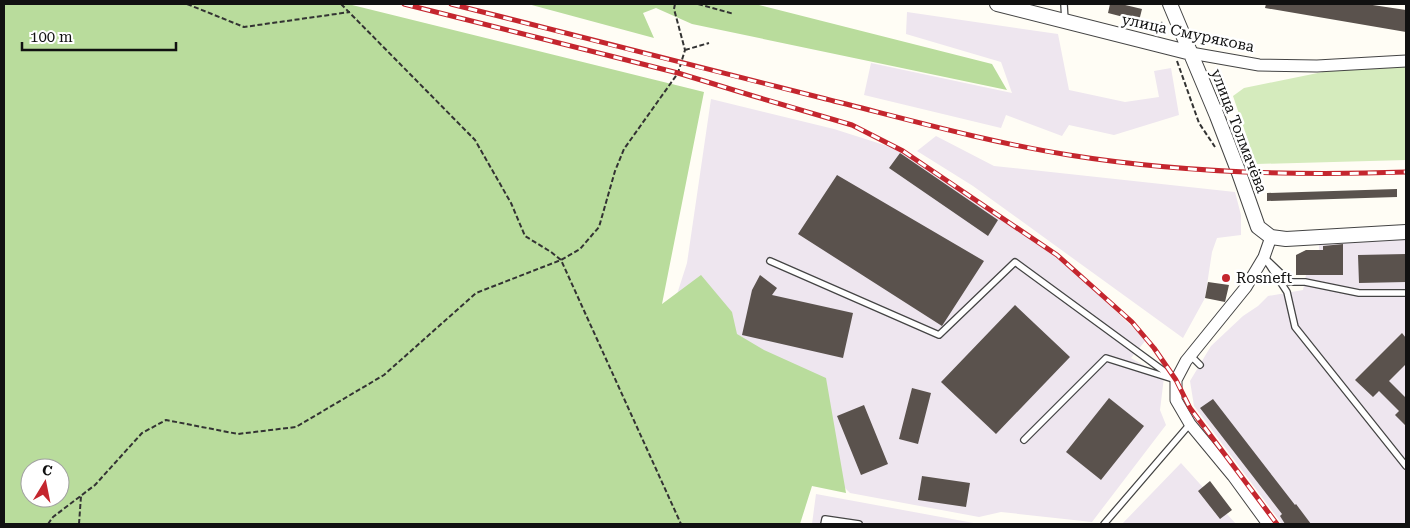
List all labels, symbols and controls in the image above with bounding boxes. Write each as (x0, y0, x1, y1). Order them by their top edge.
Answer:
street label: улица Смурякова (1120, 10, 1256, 56)
scale bar (22, 20, 176, 52)
text: 100 m (30, 28, 73, 46)
street label: улица Толмачёва (1207, 66, 1271, 196)
place label: Rosneft (1236, 269, 1293, 287)
marker: Rosneft (1220, 272, 1232, 284)
north arrow (20, 458, 70, 508)
text: С (41, 461, 54, 479)

